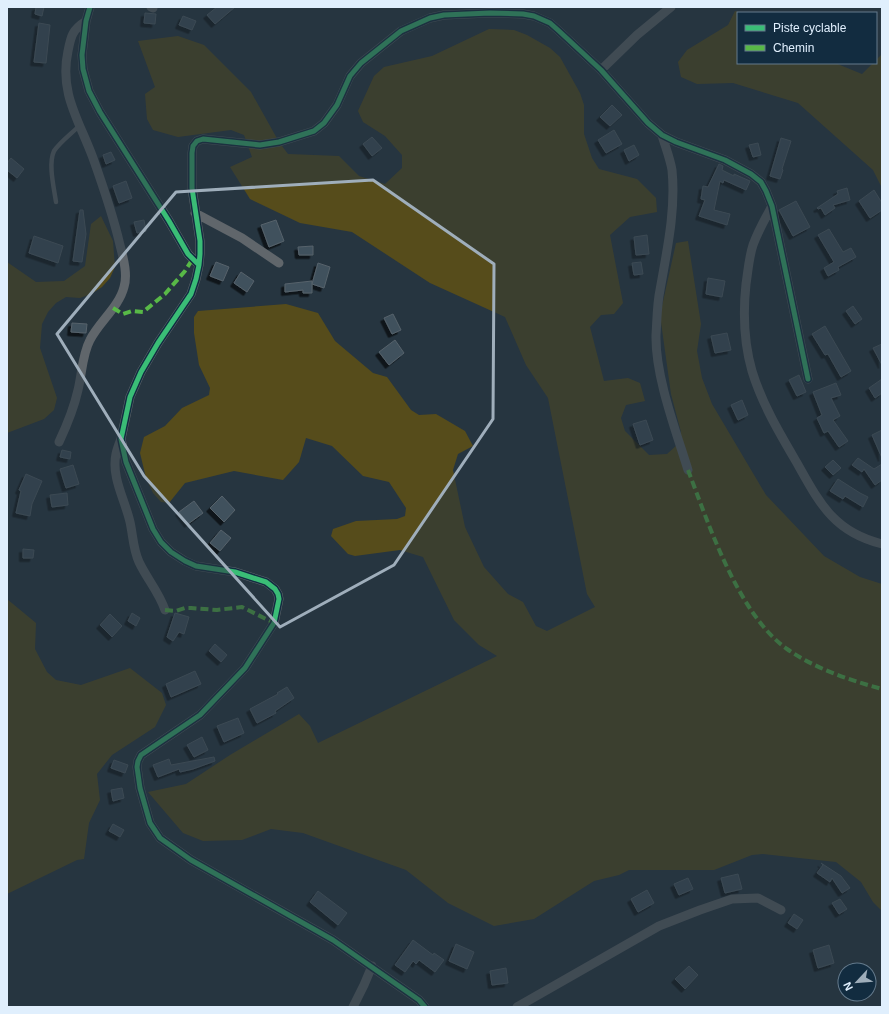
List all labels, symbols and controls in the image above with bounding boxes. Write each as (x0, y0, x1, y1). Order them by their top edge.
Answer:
legend (737, 12, 877, 64)
text: Piste cyclable (773, 21, 847, 35)
text: Chemin (773, 41, 814, 55)
north arrow (837, 962, 877, 1002)
text: N (841, 980, 855, 993)

